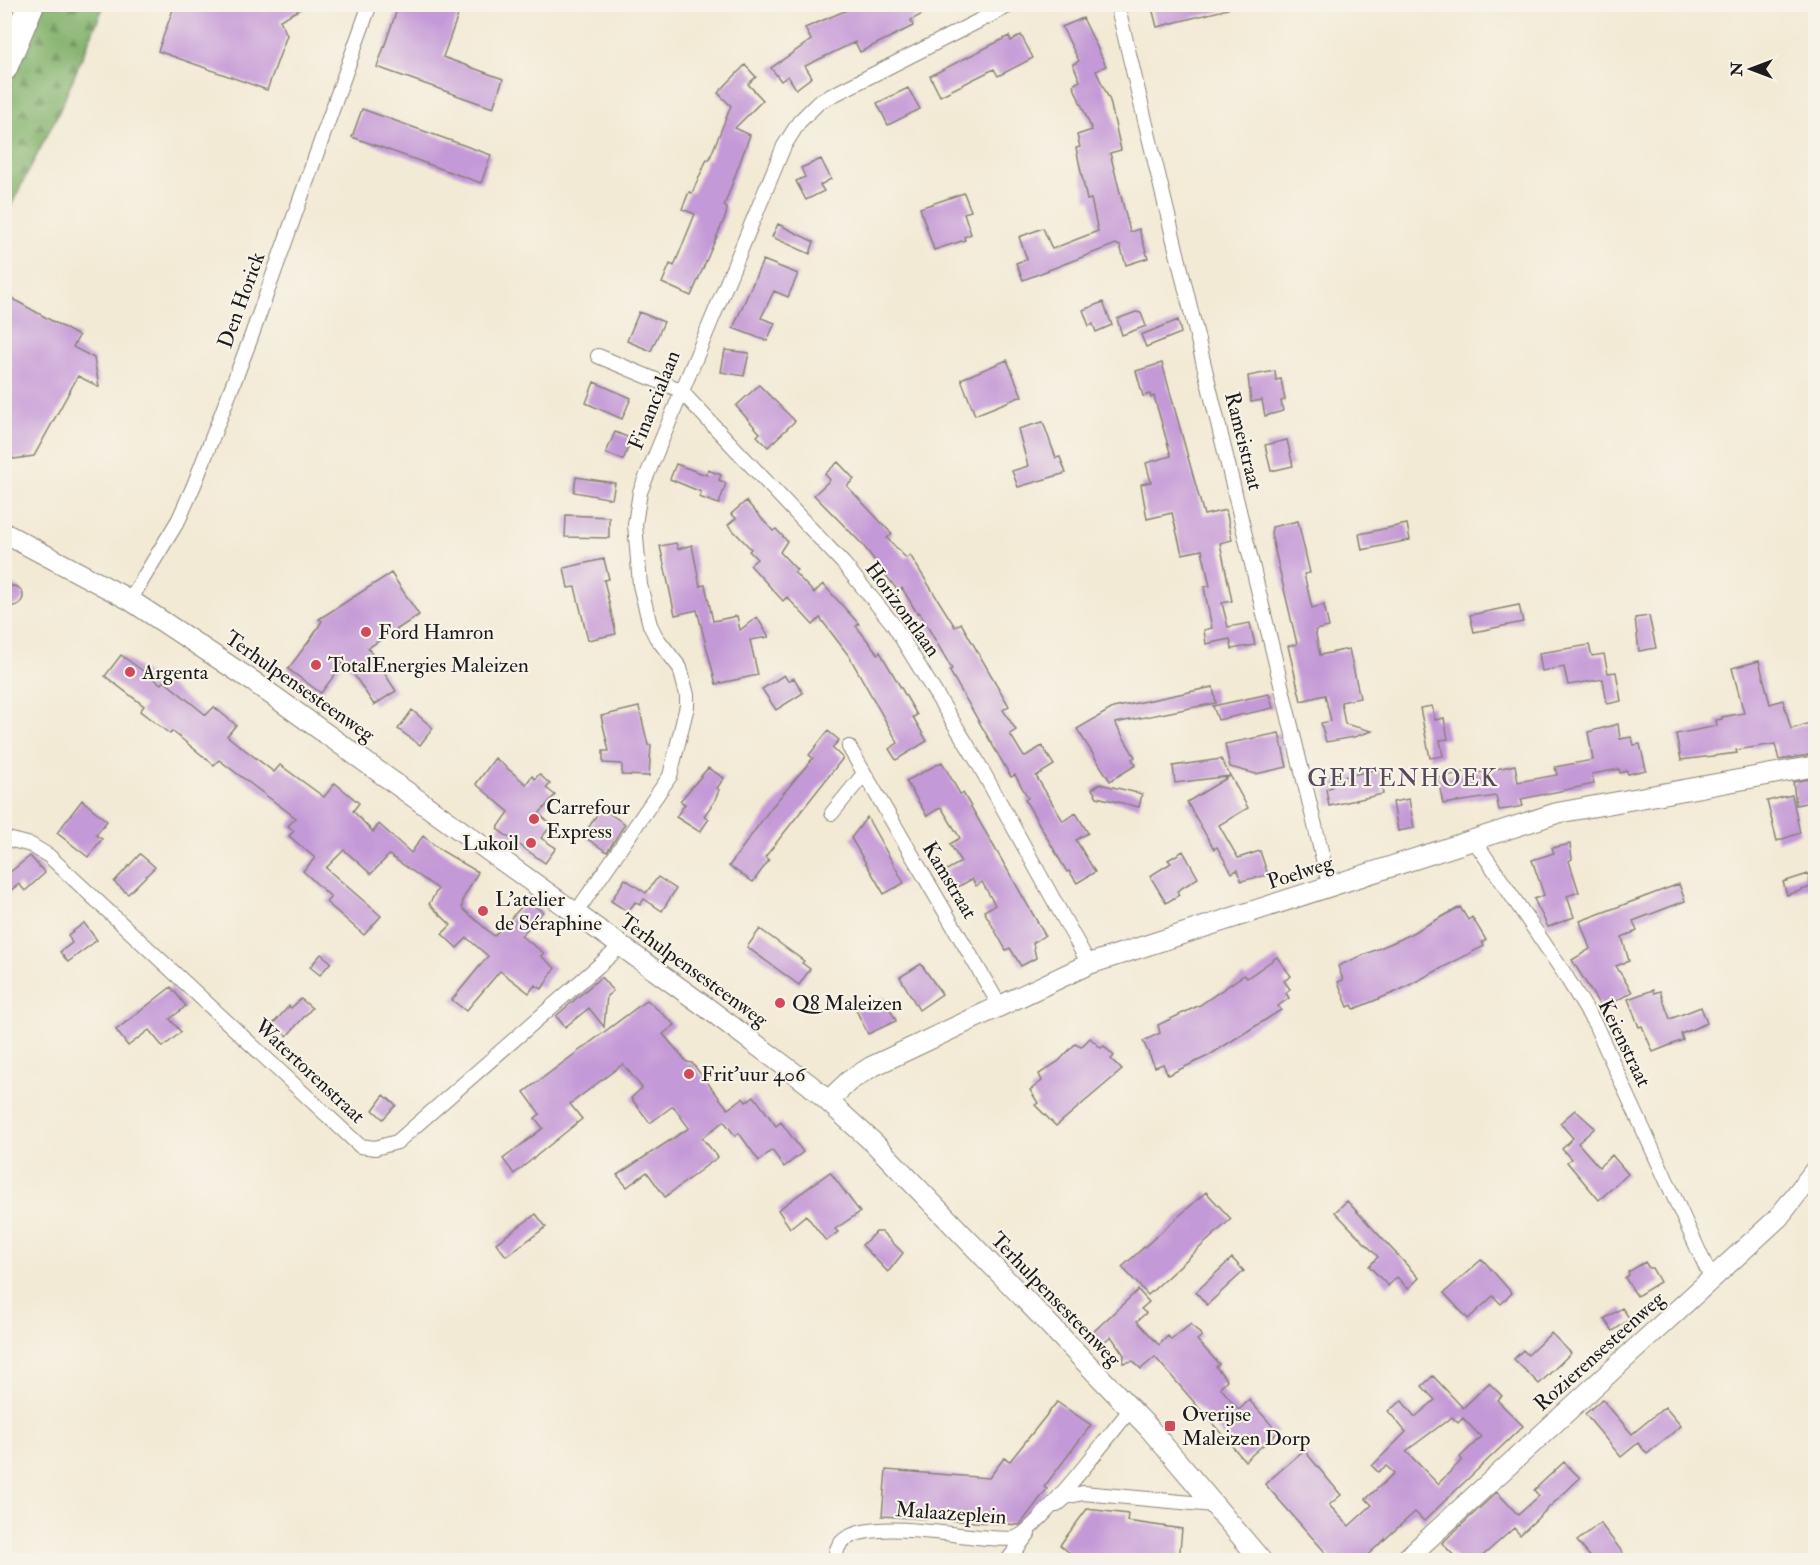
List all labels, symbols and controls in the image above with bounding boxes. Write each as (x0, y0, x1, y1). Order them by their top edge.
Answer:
north arrow (1721, 39, 1781, 99)
text: N (1727, 61, 1747, 77)
street label: Den Horick (212, 249, 271, 352)
street label: Financialaan (622, 346, 687, 454)
street label: Rameistraat (1218, 389, 1269, 493)
street label: Horizontlaan (859, 556, 946, 663)
place label: Ford Hamron (378, 619, 494, 646)
street label: Terhulpensesteenweg (220, 625, 380, 749)
marker: Ford Hamron (359, 625, 373, 639)
place label: TotalEnergies Maleizen (328, 652, 529, 679)
marker: TotalEnergies Maleizen (309, 658, 323, 672)
place label: Argenta (141, 659, 209, 686)
marker: Argenta (123, 665, 137, 679)
district label: GEITENHOEK (1307, 763, 1499, 794)
place label: Carrefour Express (546, 794, 630, 845)
marker: Carrefour Express (527, 812, 541, 826)
place label: Lukoil (462, 830, 520, 857)
marker: Lukoil (524, 836, 538, 850)
street label: Kamstraat (916, 837, 983, 924)
street label: Poelweg (1264, 849, 1337, 896)
place label: L'atelier de Séraphine (495, 886, 602, 937)
marker: L'atelier de Séraphine (476, 904, 490, 918)
street label: Terhulpensesteenweg (614, 908, 774, 1034)
place label: Q8 Maleizen (792, 990, 902, 1017)
street label: Keienstraat (1592, 995, 1657, 1092)
marker: Q8 Maleizen (773, 996, 787, 1010)
street label: Watertorenstraat (248, 1012, 371, 1130)
place label: Frit'uur 406 (701, 1061, 807, 1088)
marker: Frit'uur 406 (682, 1067, 696, 1081)
street label: Terhulpensesteenweg (985, 1226, 1127, 1373)
street label: Rozierensesteenweg (1528, 1285, 1671, 1417)
place label: Overijse Maleizen Dorp (1182, 1401, 1310, 1452)
marker: Overijse Maleizen Dorp (1163, 1419, 1177, 1433)
street label: Malaazeplein (894, 1496, 1008, 1531)

